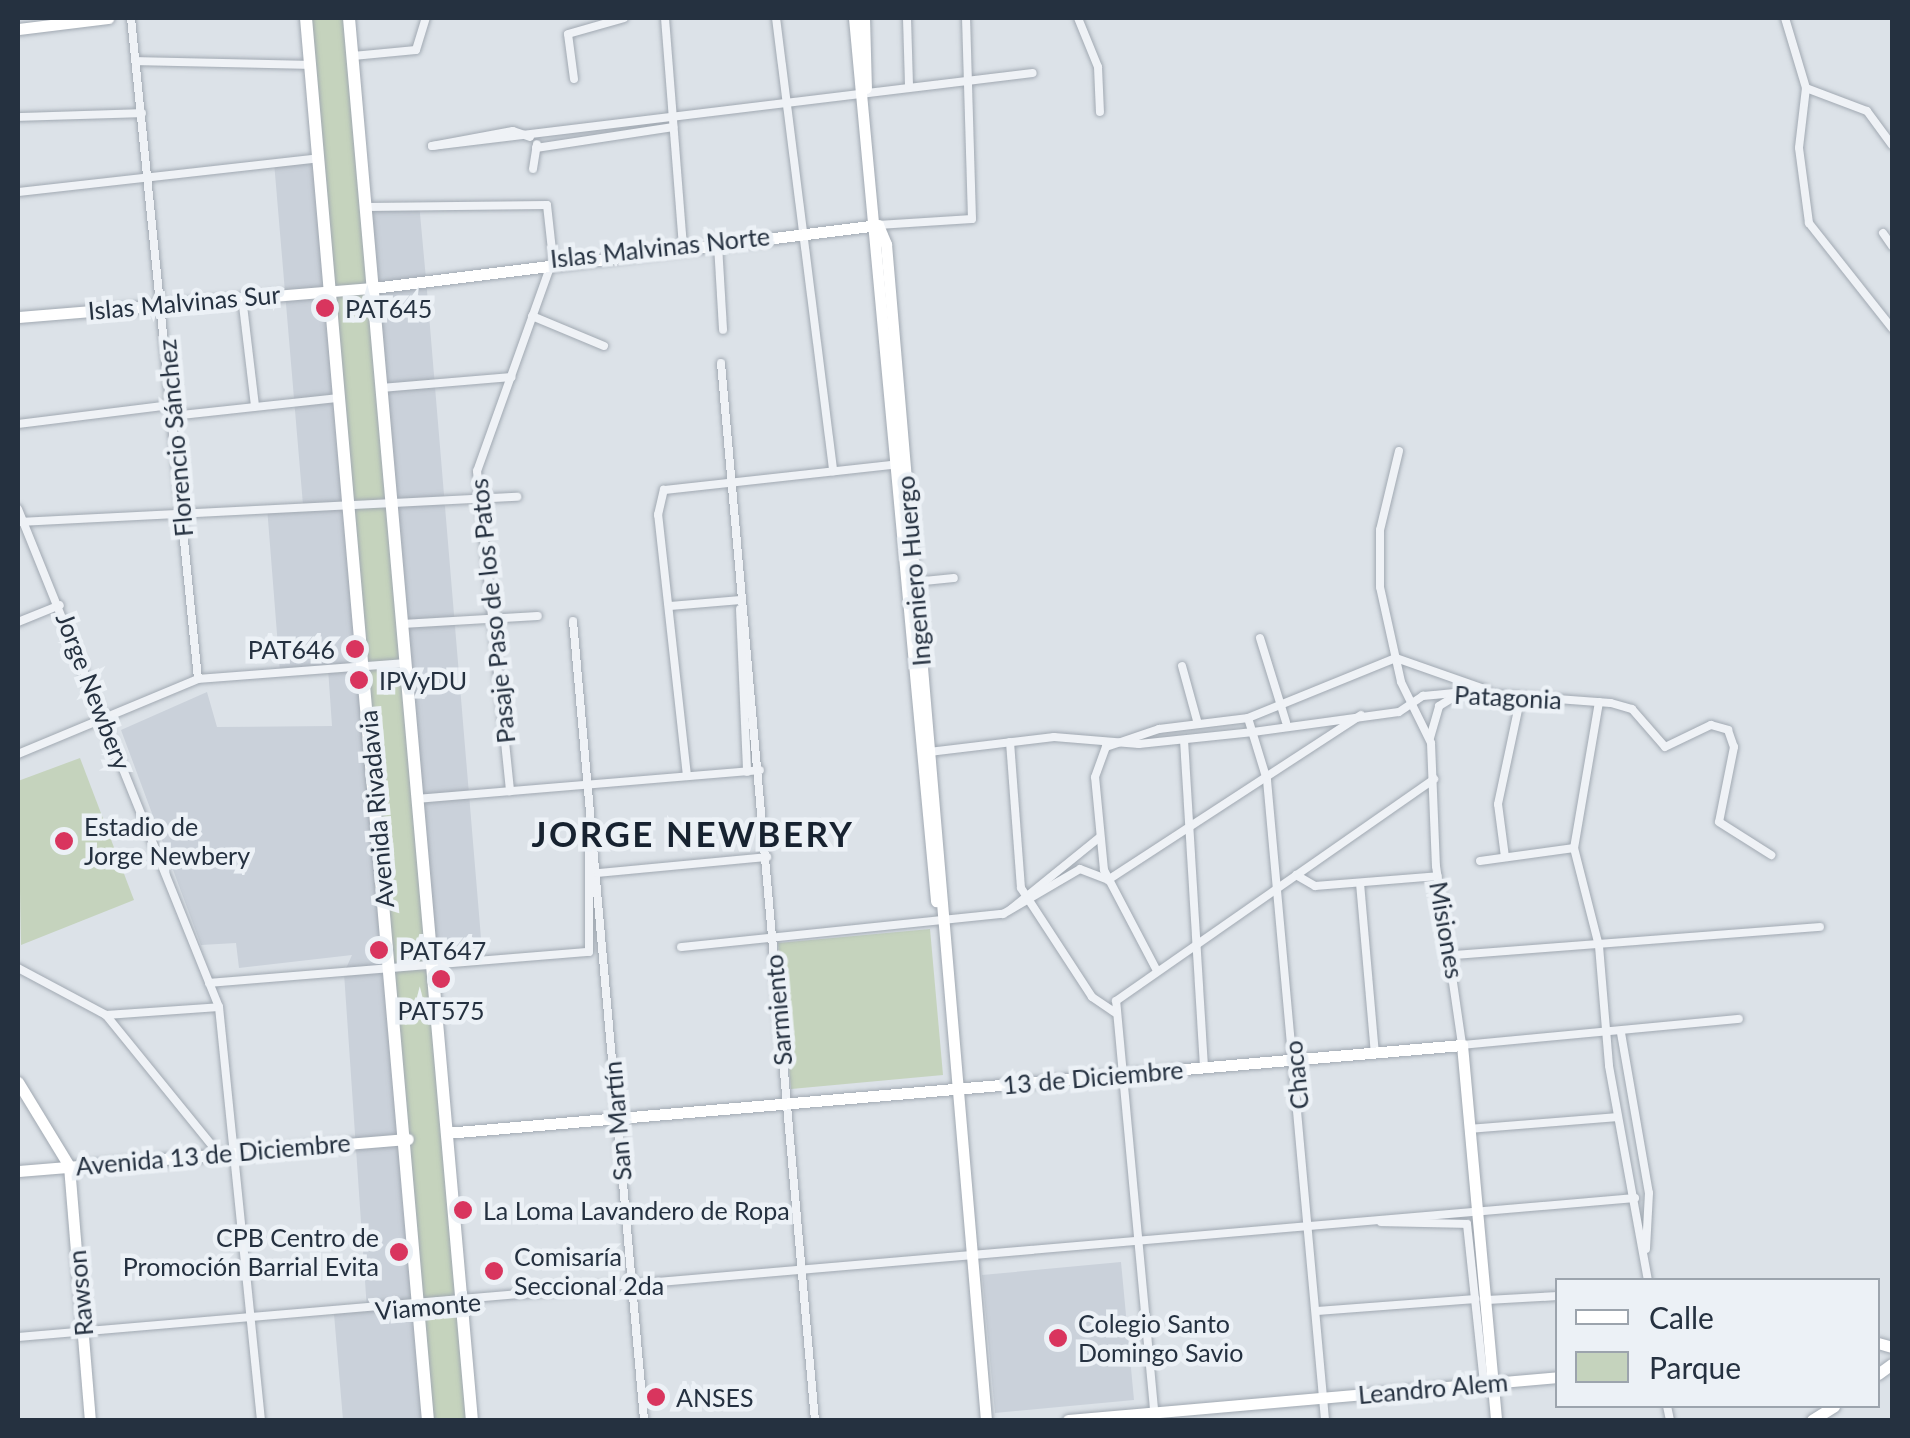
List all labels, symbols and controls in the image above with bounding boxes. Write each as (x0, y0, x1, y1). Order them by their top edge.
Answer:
street label: Islas Malvinas Norte (549, 221, 771, 273)
street label: Islas Malvinas Sur (87, 279, 281, 325)
place label: PAT645 (345, 293, 432, 323)
marker: PAT645 (314, 297, 336, 319)
street label: Florencio Sánchez (151, 338, 199, 538)
street label: Ingeniero Huergo (890, 475, 936, 667)
street label: Pasaje Paso de los Patos (463, 477, 521, 745)
street label: Jorge Newbery (50, 608, 138, 774)
place label: PAT646 (248, 634, 335, 664)
marker: PAT646 (344, 638, 366, 660)
place label: IPVyDU (379, 665, 467, 695)
marker: IPVyDU (348, 669, 370, 691)
street label: Patagonia (1453, 679, 1563, 715)
street label: Avenida Rivadavia (352, 709, 400, 909)
place label: Estadio de Jorge Newbery (84, 812, 250, 871)
district label: JORGE NEWBERY (531, 812, 855, 854)
marker: Estadio de Jorge Newbery (53, 830, 75, 852)
street label: Misiones (1424, 879, 1470, 981)
place label: PAT647 (399, 935, 486, 965)
marker: PAT647 (368, 939, 390, 961)
street label: Sarmiento (758, 953, 798, 1067)
marker: PAT575 (430, 968, 452, 990)
place label: PAT575 (397, 995, 485, 1025)
street label: Chaco (1277, 1039, 1315, 1111)
street label: 13 de Diciembre (1001, 1054, 1185, 1100)
street label: San Martín (597, 1060, 637, 1182)
street label: Avenida 13 de Diciembre (74, 1127, 352, 1181)
place label: La Loma Lavandero de Ropa (483, 1195, 790, 1225)
marker: La Loma Lavandero de Ropa (452, 1199, 474, 1221)
place label: CPB Centro de Promoción Barrial Evita (123, 1223, 379, 1282)
marker: CPB Centro de Promoción Barrial Evita (388, 1241, 410, 1263)
place label: Comisaría Seccional 2da (514, 1242, 664, 1301)
street label: Rawson (61, 1249, 99, 1337)
marker: Comisaría Seccional 2da (483, 1260, 505, 1282)
legend (1555, 1278, 1880, 1408)
street label: Viamonte (374, 1286, 482, 1326)
text: Calle (1649, 1299, 1714, 1335)
place label: Colegio Santo Domingo Savio (1078, 1309, 1244, 1368)
marker: Colegio Santo Domingo Savio (1047, 1327, 1069, 1349)
text: Parque (1649, 1349, 1741, 1385)
street label: Leandro Alem (1356, 1366, 1510, 1410)
place label: ANSES (676, 1382, 754, 1412)
marker: ANSES (645, 1386, 667, 1408)

